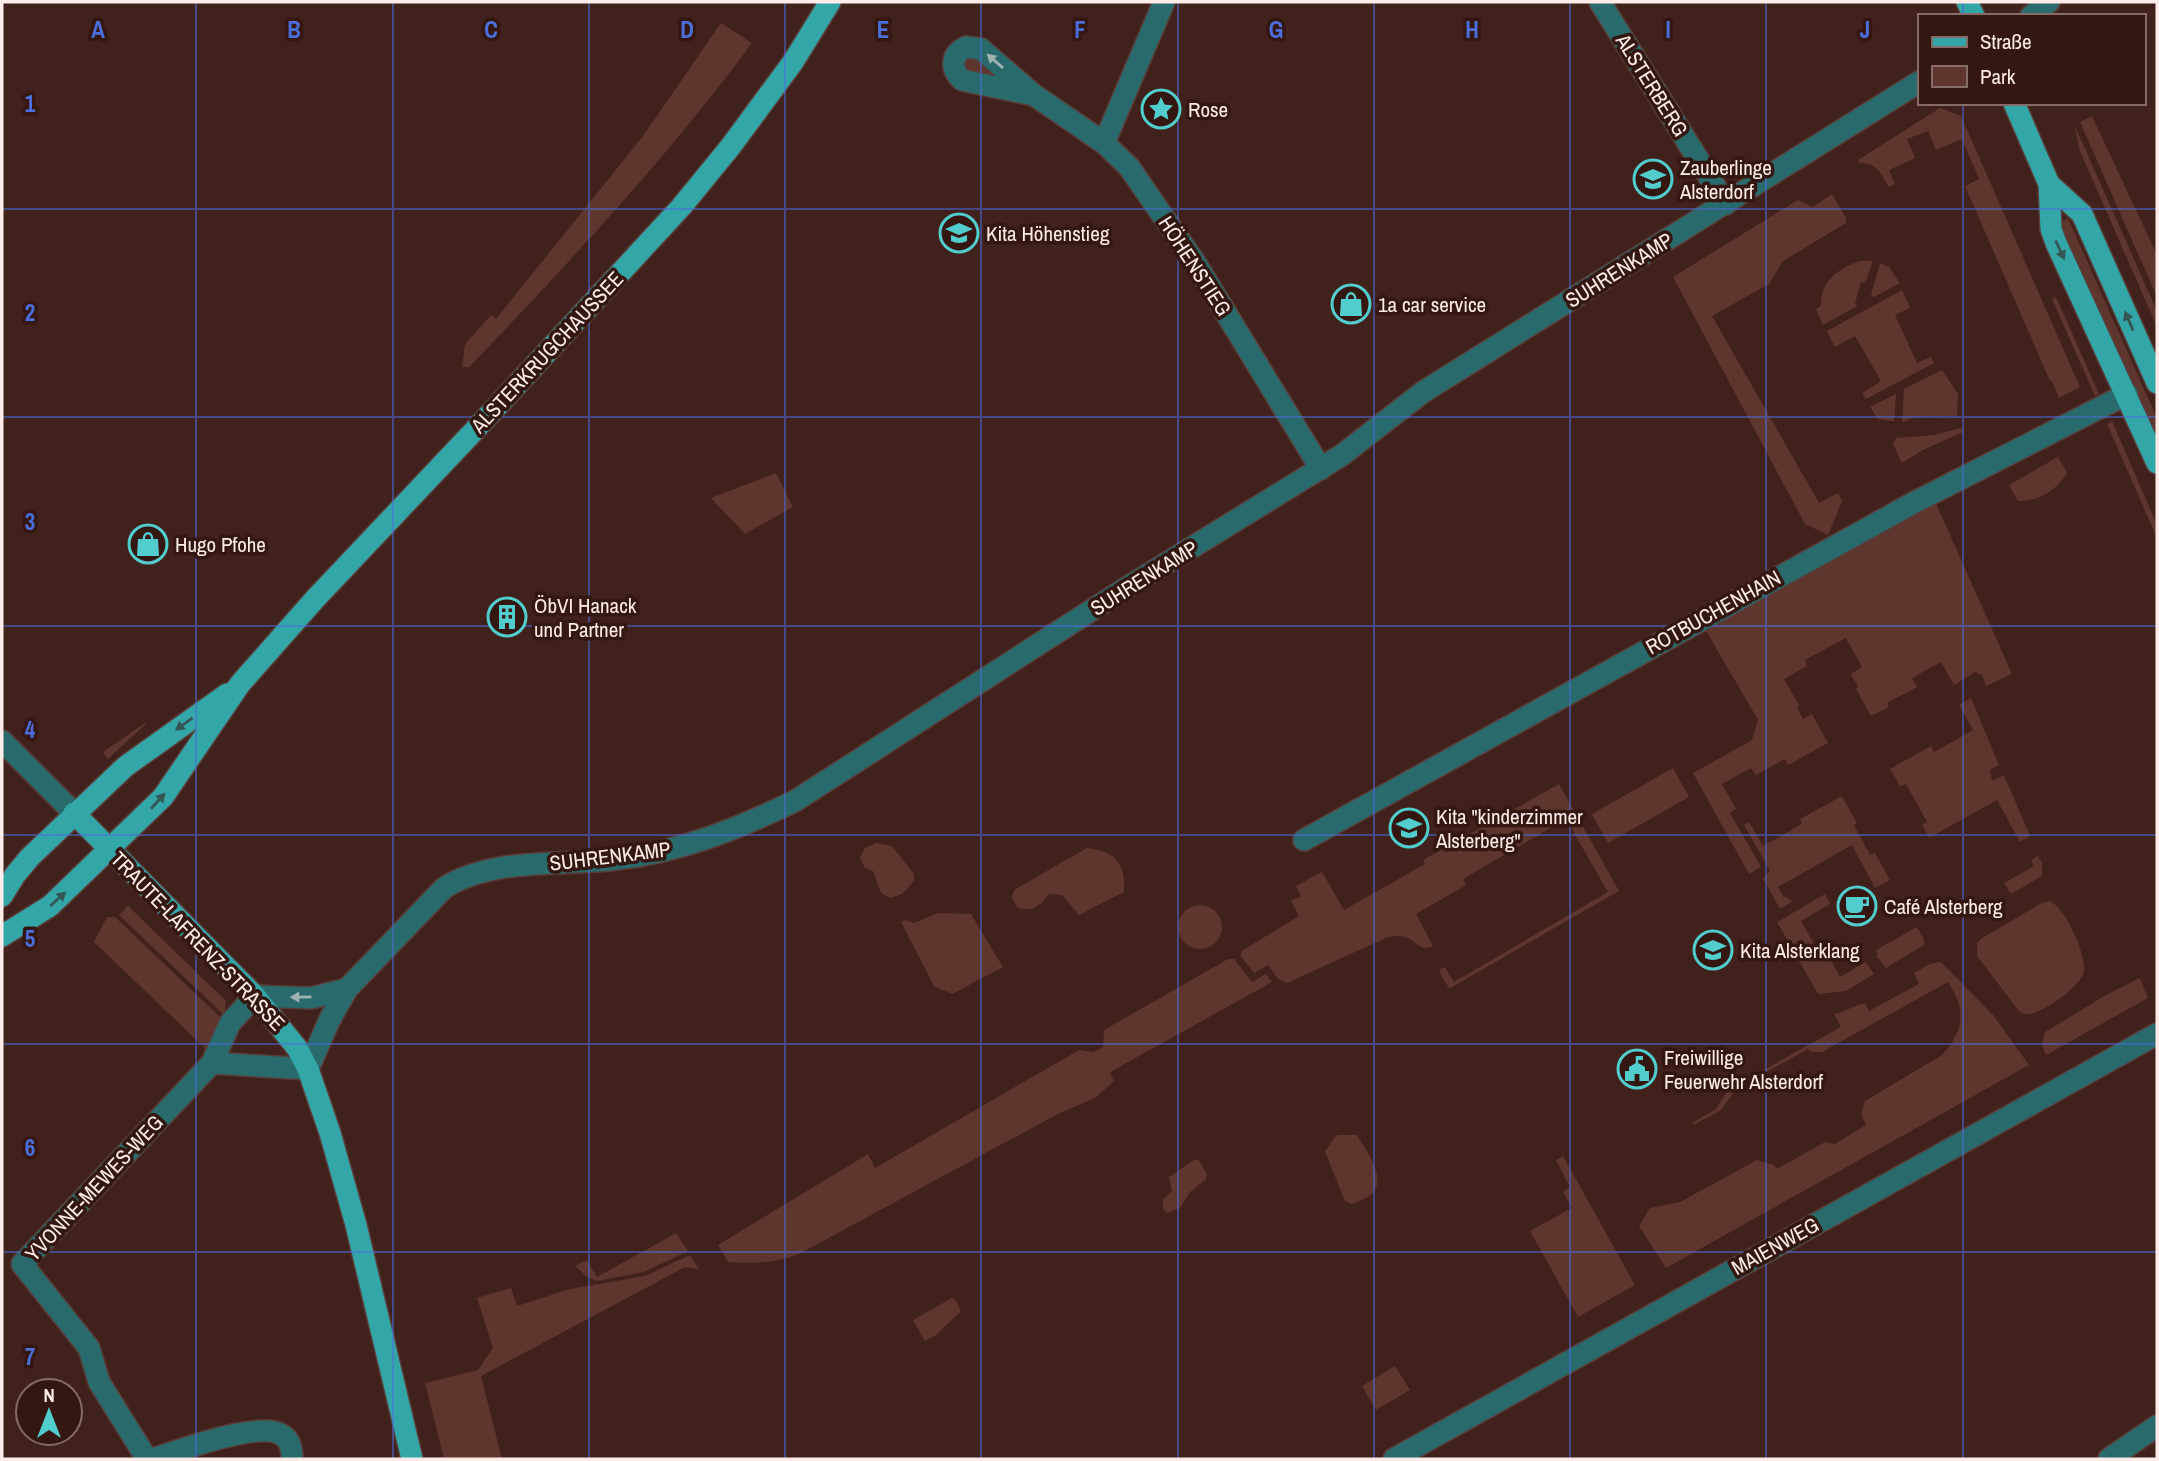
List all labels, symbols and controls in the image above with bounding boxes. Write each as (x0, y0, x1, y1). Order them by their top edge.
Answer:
text: A (91, 14, 105, 45)
text: B (287, 14, 301, 45)
text: C (484, 14, 498, 45)
text: D (680, 14, 694, 45)
text: E (877, 14, 889, 45)
text: F (1074, 14, 1086, 45)
text: G (1269, 14, 1283, 45)
text: H (1465, 14, 1479, 45)
text: I (1665, 14, 1671, 45)
text: J (1860, 14, 1870, 45)
legend (1918, 14, 2145, 105)
street label: ALSTERBERG (1608, 27, 1695, 142)
text: Straße (1980, 27, 2032, 56)
one-way arrow (986, 53, 1004, 69)
text: Park (1980, 62, 2016, 91)
text: 1 (25, 88, 36, 119)
place icon: Rose (1140, 88, 1182, 130)
place label: Rose (1188, 95, 1228, 124)
place label: Zauberlinge Alsterdorf (1679, 153, 1772, 206)
school or university icon: Zauberlinge Alsterdorf (1632, 158, 1674, 200)
street label: HÖHENSTIEG (1152, 210, 1238, 322)
school or university icon: Kita Höhenstieg (938, 212, 980, 254)
place label: Kita Höhenstieg (986, 219, 1110, 248)
street label: SUHRENKAMP (1560, 226, 1678, 314)
one-way arrow (2055, 240, 2066, 261)
street label: ALSTERKRUGCHAUSSEE (464, 265, 630, 440)
shop icon: 1a car service (1330, 283, 1372, 325)
place label: 1a car service (1378, 290, 1486, 319)
text: 2 (25, 297, 35, 328)
one-way arrow (2123, 311, 2135, 331)
text: 3 (25, 506, 35, 537)
shop icon: Hugo Pfohe (127, 523, 169, 565)
place label: Hugo Pfohe (175, 530, 266, 559)
street label: SUHRENKAMP (1085, 534, 1203, 622)
street label: ROTBUCHENHAIN (1640, 563, 1786, 661)
place label: ÖbVI Hanack und Partner (534, 591, 637, 644)
building icon: ÖbVI Hanack und Partner (486, 596, 528, 638)
text: 4 (25, 714, 36, 745)
one-way arrow (175, 717, 193, 731)
one-way arrow (150, 792, 166, 810)
place label: Kita "kinderzimmer Alsterberg" (1435, 802, 1583, 855)
school or university icon: Kita "kinderzimmer Alsterberg" (1388, 807, 1430, 849)
street label: SUHRENKAMP (548, 834, 672, 878)
street label: TRAUTE-LAFRENZ-STRASSE (104, 845, 292, 1037)
cafe icon: Café Alsterberg (1836, 885, 1878, 927)
one-way arrow (49, 891, 66, 907)
place label: Café Alsterberg (1884, 892, 2003, 921)
text: 5 (25, 923, 35, 954)
school or university icon: Kita Alsterklang (1692, 929, 1734, 971)
place label: Kita Alsterklang (1740, 936, 1860, 965)
one-way arrow (290, 992, 312, 1003)
place label: Freiwillige Feuerwehr Alsterdorf (1664, 1043, 1823, 1096)
public building icon: Freiwillige Feuerwehr Alsterdorf (1616, 1048, 1658, 1090)
street label: YVONNE-MEWES-WEG (18, 1108, 170, 1268)
text: 6 (25, 1132, 35, 1163)
street label: MAIENWEG (1726, 1210, 1824, 1282)
text: 7 (25, 1341, 35, 1372)
north arrow (14, 1377, 84, 1447)
text: N (43, 1382, 55, 1408)

